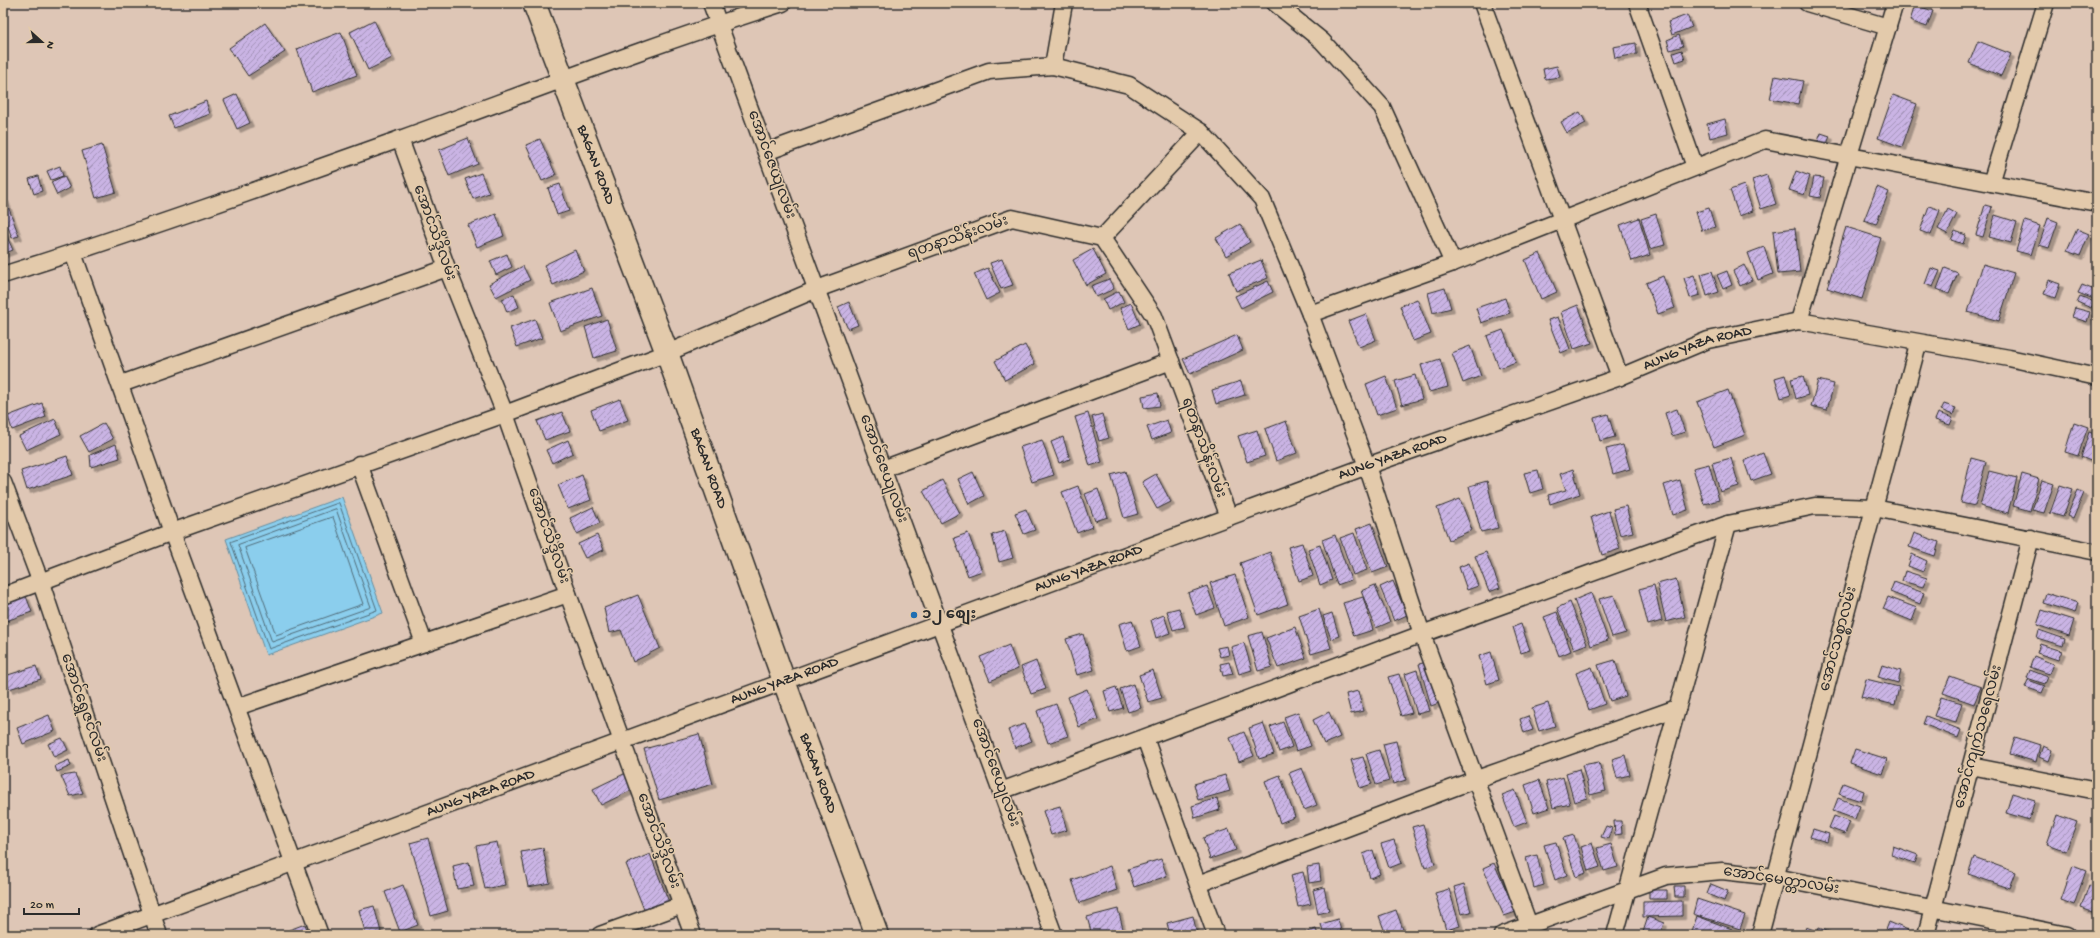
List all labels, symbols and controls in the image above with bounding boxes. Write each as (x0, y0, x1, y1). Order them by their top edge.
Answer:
north arrow (22, 22, 62, 62)
text: N (43, 39, 56, 50)
street label: အောင်ဇေယျလမ်း (742, 107, 802, 222)
street label: BAGAN ROAD (572, 121, 619, 207)
street label: အောင်သိဒ္ဒိလမ်း (407, 182, 462, 284)
street label: ရတနာသိန်းလမ်း (904, 209, 1011, 265)
street label: AUNG YAZA ROAD (1641, 322, 1754, 375)
street label: ရတနာသိန်းလမ်း (1176, 394, 1232, 501)
street label: အောင်ဇေယျလမ်း (854, 411, 914, 526)
street label: BAGAN ROAD (685, 425, 731, 511)
street label: AUNG YAZA ROAD (1336, 430, 1450, 485)
street label: အောင်သိဒ္ဒိလမ်း (522, 485, 576, 587)
street label: AUNG YAZA ROAD (1032, 541, 1145, 597)
street label: အောင်သစ္စာလမ်း (1813, 584, 1863, 694)
place label: ၁၂ စျေး (922, 606, 976, 625)
marker: ၁၂ စျေး (909, 610, 919, 620)
street label: အောင်ရွှေဇင်လမ်း (55, 650, 113, 765)
street label: AUNG YAZA ROAD (728, 653, 841, 709)
street label: အောင်ကျက်သရေလမ်း (1948, 662, 2008, 811)
street label: အောင်ဇေယျလမ်း (966, 715, 1026, 830)
street label: BAGAN ROAD (795, 730, 841, 816)
street label: AUNG YAZA ROAD (424, 765, 537, 821)
street label: အောင်သိဒ္ဒိလမ်း (631, 790, 686, 892)
street label: အောင်မေတ္တာလမ်း (1722, 860, 1841, 900)
scale bar (24, 890, 79, 916)
text: 20 m (30, 899, 55, 913)

